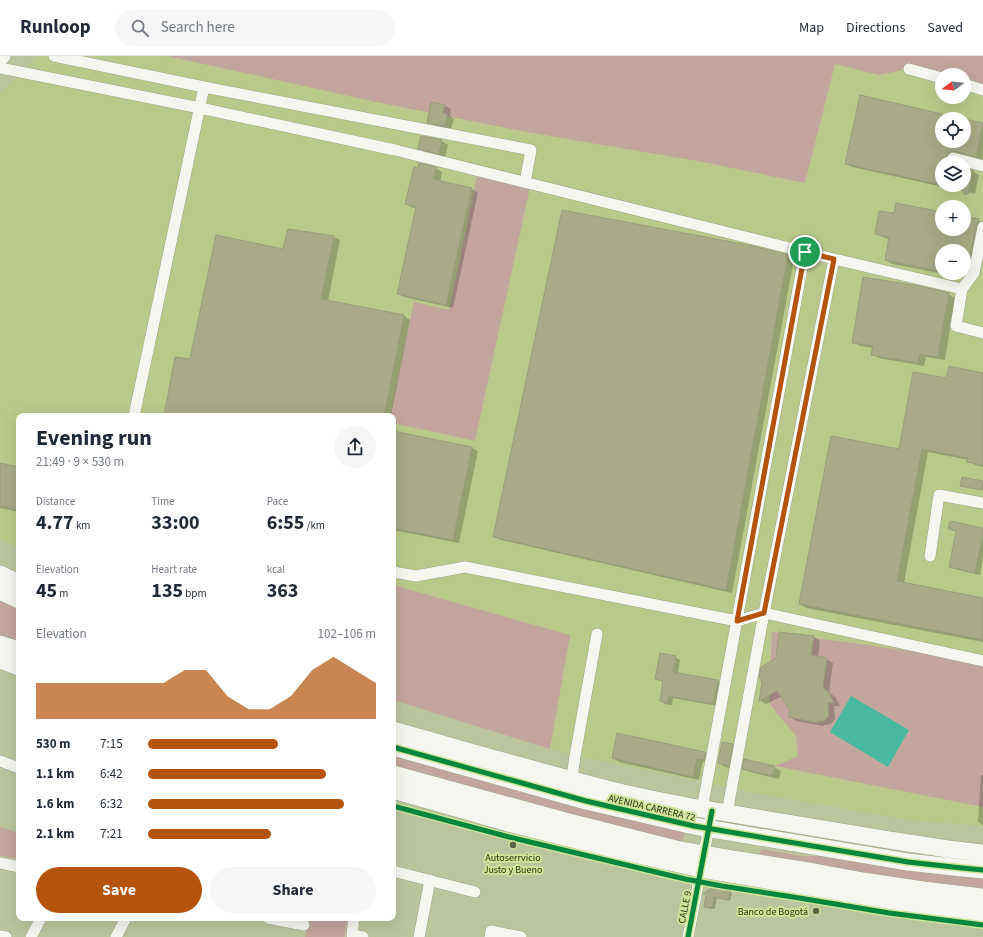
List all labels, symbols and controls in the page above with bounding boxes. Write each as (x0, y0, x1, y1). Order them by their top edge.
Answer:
search box (115, 10, 395, 46)
text: Runloop (20, 14, 91, 41)
icon: search (129, 17, 151, 39)
text: Search here (161, 17, 235, 38)
text: Map (799, 18, 824, 38)
text: Directions (846, 18, 905, 38)
text: Saved (927, 18, 963, 38)
north arrow (935, 68, 971, 104)
map controls (935, 68, 971, 280)
button: locate (935, 112, 971, 148)
button: layers (935, 156, 971, 192)
button: + (935, 200, 971, 236)
pin (788, 235, 822, 269)
icon: arrive (794, 241, 816, 263)
button: − (935, 244, 971, 280)
text: Evening run (36, 422, 152, 454)
button: share (334, 426, 376, 468)
text: 21:49 · 9 × 530 m (36, 453, 124, 471)
text: Distance (36, 494, 75, 509)
text: Time (151, 494, 175, 509)
text: Pace (267, 494, 288, 509)
text: 4.77 (36, 509, 74, 537)
text: 33:00 (151, 509, 200, 537)
text: 6:55 (267, 509, 304, 537)
text: km (74, 518, 90, 533)
text: /km (304, 518, 325, 533)
text: Elevation (36, 562, 79, 577)
text: Heart rate (151, 562, 197, 577)
text: kcal (267, 562, 285, 577)
text: 45 (36, 577, 57, 605)
text: 135 (151, 577, 183, 605)
text: 363 (267, 577, 298, 605)
text: m (57, 586, 68, 601)
text: bpm (183, 586, 207, 601)
text: Elevation (36, 625, 87, 643)
text: 102–106 m (318, 625, 376, 643)
text: 530 m (36, 735, 70, 753)
text: 7:15 (100, 735, 123, 753)
text: 1.1 km (36, 765, 75, 783)
text: 6:42 (100, 765, 123, 783)
street label: AVENIDA CARRERA 72 (607, 791, 697, 825)
text: 1.6 km (36, 795, 75, 813)
text: 6:32 (100, 795, 123, 813)
text: 2.1 km (36, 825, 75, 843)
text: 7:21 (100, 825, 123, 843)
marker: Autoserrvicio Justo y Bueno (508, 840, 518, 850)
place label: Autoserrvicio Justo y Bueno (484, 851, 542, 877)
button: Save (36, 867, 202, 913)
button: Share (210, 867, 376, 913)
street label: CALLE 9 (675, 890, 695, 925)
place label: Banco de Bogotá (738, 905, 808, 919)
marker: Banco de Bogotá (811, 906, 821, 916)

